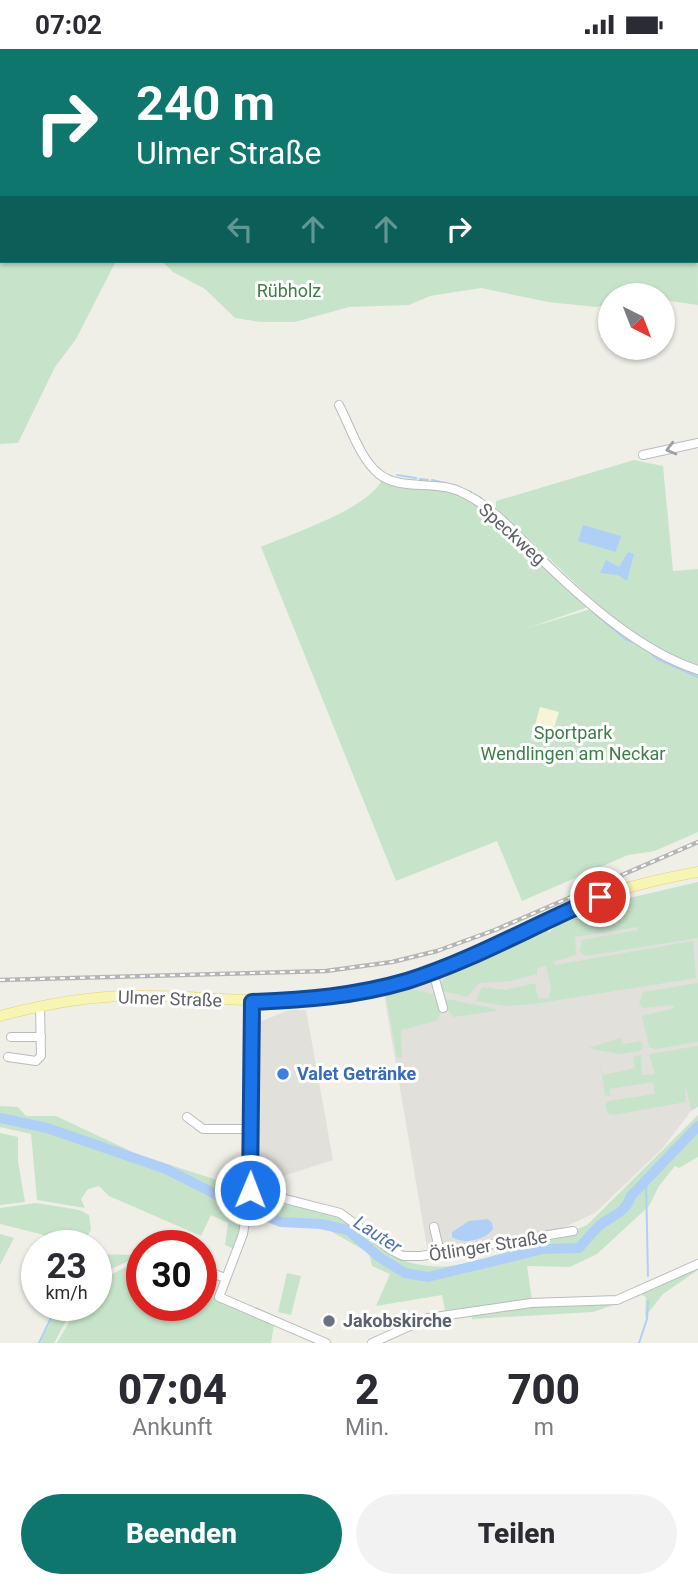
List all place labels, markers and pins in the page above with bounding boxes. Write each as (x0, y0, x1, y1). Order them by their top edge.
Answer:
pin (570, 867, 630, 927)
place label: Valet Getränke (297, 1063, 417, 1084)
marker: Valet Getränke (275, 1066, 291, 1082)
place label: Jakobskirche (343, 1310, 452, 1331)
marker: Jakobskirche (321, 1313, 337, 1329)

